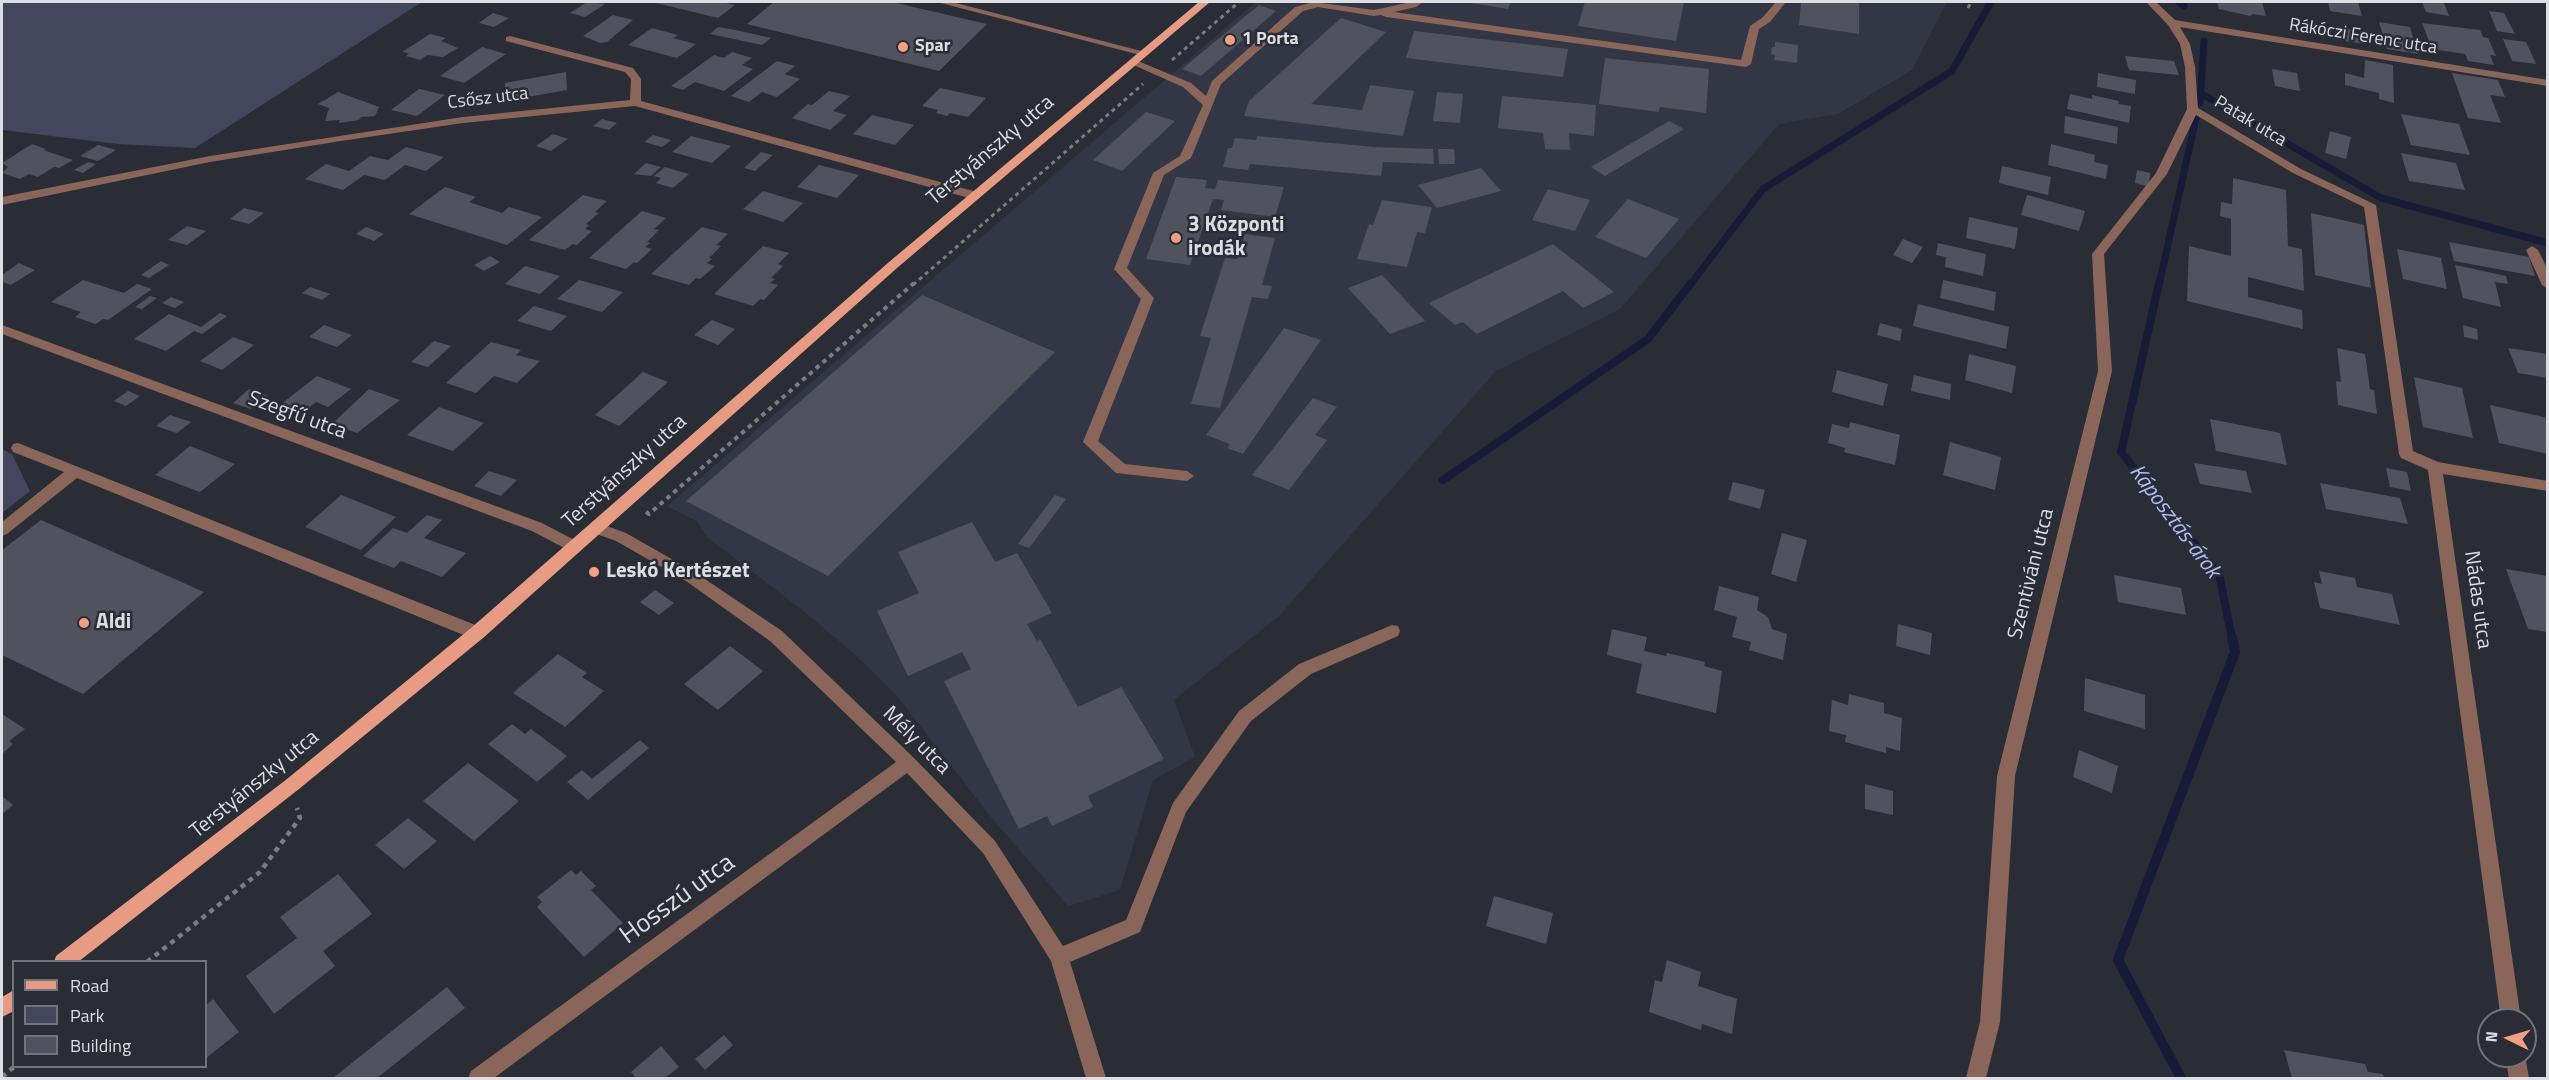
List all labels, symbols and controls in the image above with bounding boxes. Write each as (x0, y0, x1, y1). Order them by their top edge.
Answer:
street label: Rákóczi Ferenc utca (2287, 15, 2439, 59)
place label: 1 Porta (1242, 29, 1299, 51)
marker: 1 Porta (1223, 33, 1237, 47)
place label: Spar (915, 36, 950, 58)
marker: Spar (896, 40, 910, 54)
street label: Csősz utca (447, 83, 529, 115)
street label: Terstyánszky utca (922, 90, 1060, 212)
street label: Patak utca (2210, 92, 2290, 152)
place label: 3 Központi irodák (1188, 213, 1284, 263)
marker: 3 Központi irodák (1169, 231, 1183, 245)
street label: Szegfű utca (244, 387, 350, 445)
street label: Terstyánszky utca (558, 410, 692, 534)
water label: Káposztás-árok (2123, 460, 2225, 584)
street label: Szentiváni utca (2004, 506, 2060, 642)
street label: Nádas utca (2458, 549, 2496, 651)
place label: Leskó Kertészet (606, 559, 750, 585)
marker: Leskó Kertészet (587, 565, 601, 579)
place label: Aldi (96, 610, 131, 636)
marker: Aldi (77, 616, 91, 630)
street label: Mély utca (877, 702, 955, 780)
street label: Terstyánszky utca (186, 725, 324, 845)
street label: Hosszú utca (615, 848, 741, 952)
legend (12, 960, 207, 1068)
text: Road (70, 972, 109, 999)
text: Park (70, 1002, 104, 1029)
north arrow (2477, 1008, 2537, 1068)
text: N (2479, 1030, 2503, 1043)
text: Building (70, 1032, 131, 1059)

